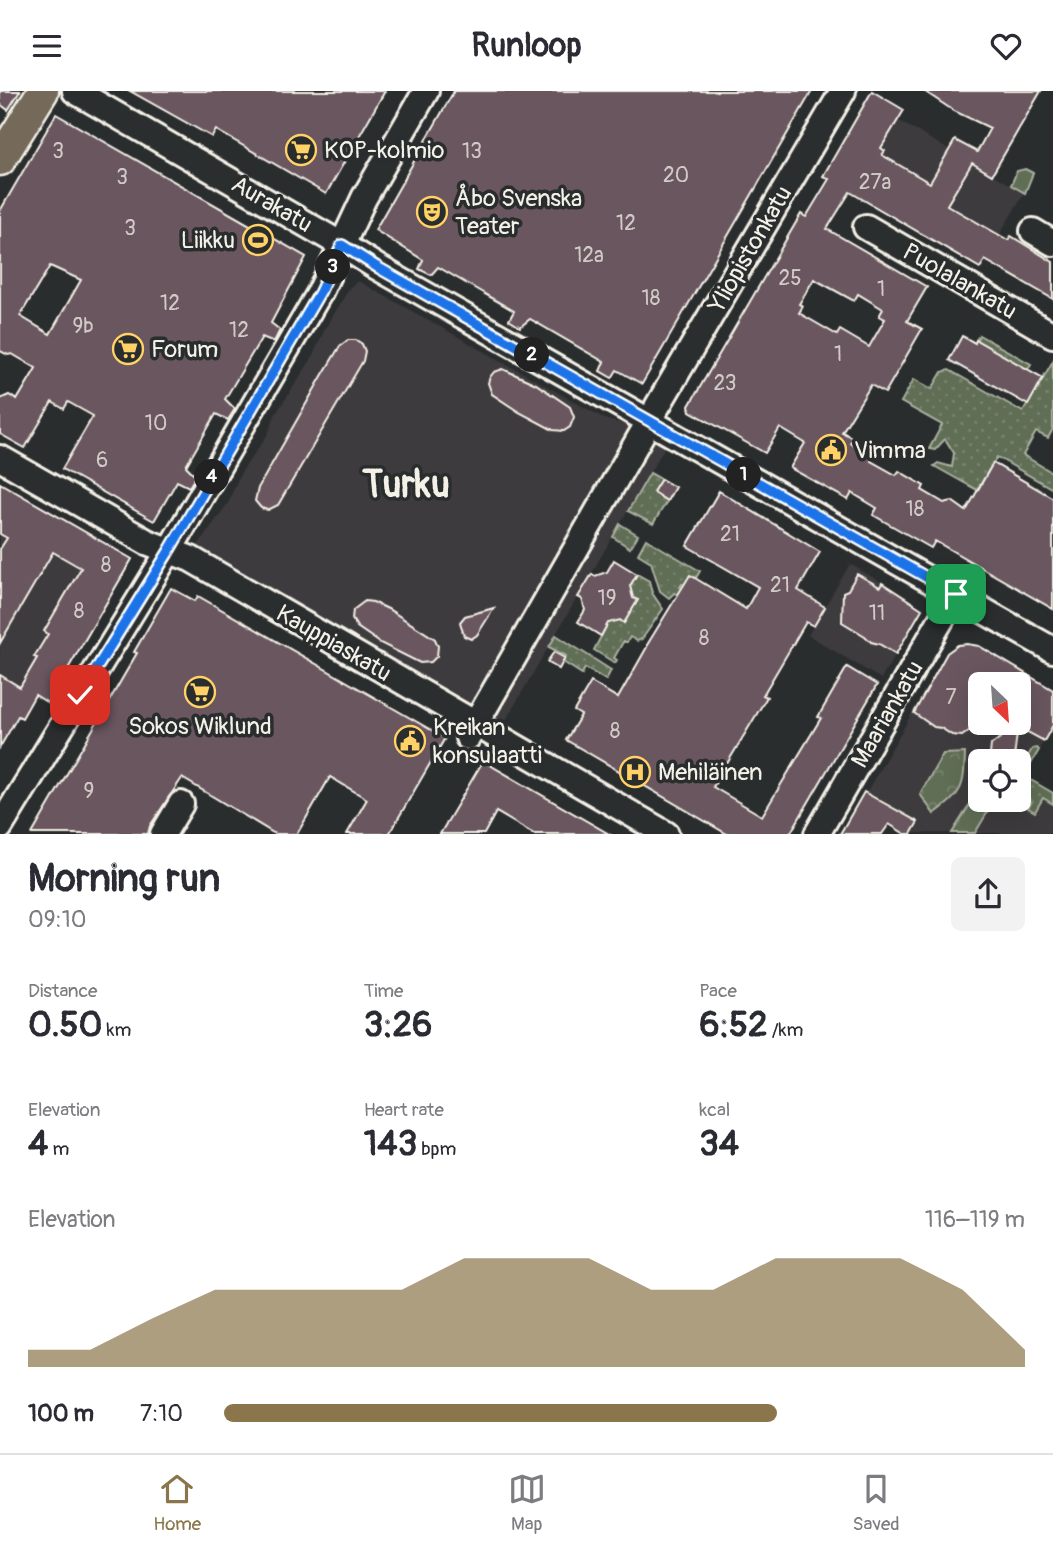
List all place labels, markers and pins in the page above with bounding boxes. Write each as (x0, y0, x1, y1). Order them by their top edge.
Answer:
supermarket icon: KOP-kolmio (284, 133, 318, 167)
place label: KOP-kolmio (324, 136, 444, 165)
place label: Åbo Svenska Teater (455, 183, 582, 241)
theatre icon: Åbo Svenska Teater (415, 195, 449, 229)
sports icon: Liikku (241, 223, 275, 257)
place label: Liikku (181, 226, 235, 255)
pin: 3 (316, 249, 350, 285)
supermarket icon: Forum (111, 332, 145, 366)
place label: Forum (151, 335, 218, 364)
pin: 2 (514, 337, 550, 373)
public building icon: Vimma (814, 433, 848, 467)
place label: Vimma (854, 436, 926, 465)
pin: 1 (726, 457, 762, 493)
pin: 4 (194, 459, 230, 495)
pin (926, 564, 986, 624)
pin (50, 665, 110, 725)
supermarket icon: Sokos Wiklund (183, 675, 217, 709)
place label: Sokos Wiklund (128, 712, 272, 741)
place label: Kreikan konsulaatti (433, 713, 542, 770)
public building icon: Kreikan konsulaatti (393, 724, 427, 758)
hospital icon: Mehiläinen (618, 755, 652, 789)
place label: Mehiläinen (658, 758, 763, 787)

